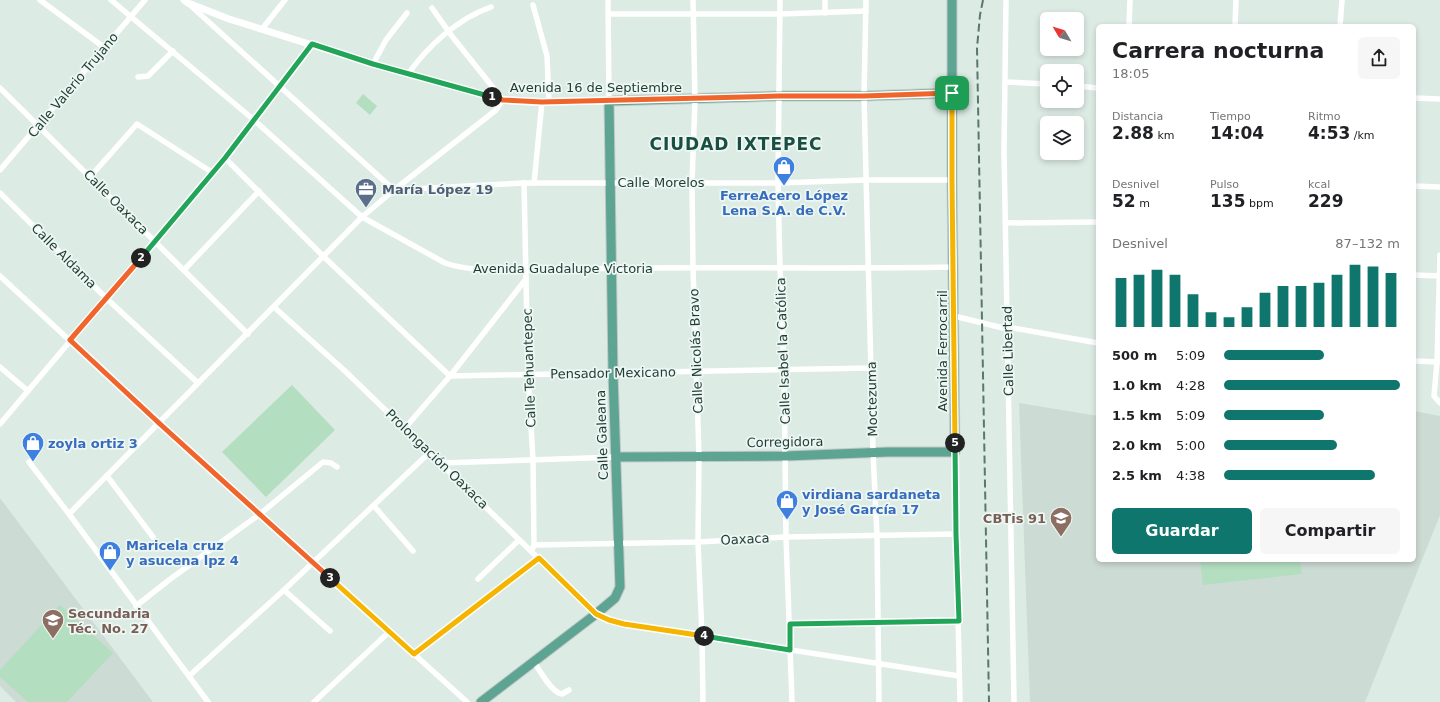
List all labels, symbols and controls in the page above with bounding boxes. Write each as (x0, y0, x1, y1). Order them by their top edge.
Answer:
north arrow (1040, 12, 1084, 56)
map controls (1040, 12, 1084, 160)
street label: Calle Valerio Trujano (25, 29, 121, 140)
button: share (1358, 37, 1400, 79)
text: Carrera nocturna (1112, 38, 1324, 63)
button: locate (1040, 64, 1084, 108)
text: 18:05 (1112, 66, 1149, 81)
pin (935, 76, 969, 110)
street label: Avenida 16 de Septiembre (510, 80, 682, 95)
icon: arrive (941, 82, 963, 104)
pin: 1 (482, 87, 502, 107)
text: 1 (488, 90, 496, 103)
text: Distancia (1112, 110, 1163, 123)
text: Tiempo (1210, 110, 1251, 123)
text: Ritmo (1308, 110, 1340, 123)
button: layers (1040, 116, 1084, 160)
text: 2.88 (1112, 123, 1154, 143)
text: 14:04 (1210, 123, 1264, 143)
text: 4:53 (1308, 123, 1350, 143)
text: km (1154, 129, 1175, 142)
text: /km (1350, 129, 1375, 142)
district label: CIUDAD IXTEPEC (649, 134, 823, 154)
shop icon: FerreAcero López Lena S.A. de C.V. (771, 154, 797, 187)
street label: Calle Oaxaca (81, 167, 151, 237)
street label: Calle Morelos (618, 175, 705, 190)
office icon: María López 19 (353, 176, 379, 209)
text: Desnivel (1112, 178, 1159, 191)
text: Pulso (1210, 178, 1239, 191)
text: kcal (1308, 178, 1330, 191)
place label: María López 19 (382, 182, 493, 197)
place label: FerreAcero López Lena S.A. de C.V. (720, 188, 848, 218)
text: 52 (1112, 191, 1136, 211)
text: 135 (1210, 191, 1246, 211)
text: 229 (1308, 191, 1344, 211)
text: m (1136, 197, 1150, 210)
text: bpm (1246, 197, 1274, 210)
street label: Calle Aldama (28, 220, 100, 292)
text: Desnivel (1112, 236, 1168, 251)
text: 87–132 m (1335, 236, 1400, 251)
pin: 2 (131, 248, 151, 268)
text: 2 (137, 251, 145, 264)
street label: Avenida Guadalupe Victoria (473, 261, 653, 276)
street label: Calle Isabel la Católica (773, 277, 793, 425)
street label: Calle Nicolás Bravo (686, 288, 706, 414)
street label: Avenida Ferrocarril (935, 290, 950, 412)
street label: Calle Libertad (1000, 306, 1016, 396)
street label: Calle Tehuantepec (519, 308, 539, 428)
text: 500 m (1112, 348, 1157, 363)
text: 5:09 (1176, 348, 1205, 363)
street label: Moctezuma (864, 361, 880, 437)
street label: Pensador Mexicano (550, 364, 676, 382)
text: 1.0 km (1112, 378, 1162, 393)
text: 4:28 (1176, 378, 1205, 393)
street label: Calle Galeana (593, 390, 611, 480)
street label: Prolongación Oaxaca (383, 406, 491, 512)
text: 1.5 km (1112, 408, 1162, 423)
text: 5:09 (1176, 408, 1205, 423)
shop icon: zoyla ortiz 3 (20, 430, 46, 463)
pin: 5 (945, 433, 965, 453)
street label: Corregidora (747, 434, 823, 450)
place label: zoyla ortiz 3 (48, 436, 138, 451)
text: 5 (951, 436, 959, 449)
text: 2.0 km (1112, 438, 1162, 453)
text: 5:00 (1176, 438, 1205, 453)
text: 2.5 km (1112, 468, 1162, 483)
text: 4:38 (1176, 468, 1205, 483)
place label: virdiana sardaneta y José García 17 (802, 487, 941, 517)
shop icon: virdiana sardaneta y José García 17 (774, 488, 800, 521)
school or university icon: CBTis 91 (1048, 505, 1074, 538)
button: Guardar (1112, 508, 1252, 554)
button: Compartir (1260, 508, 1400, 554)
place label: CBTis 91 (983, 511, 1046, 526)
street label: Oaxaca (720, 530, 770, 548)
place label: Maricela cruz y asucena lpz 4 (126, 538, 239, 568)
shop icon: Maricela cruz y asucena lpz 4 (97, 539, 123, 572)
pin: 3 (320, 568, 340, 588)
text: 3 (326, 571, 334, 584)
place label: Secundaria Téc. No. 27 (68, 606, 150, 636)
school or university icon: Secundaria Téc. No. 27 (40, 607, 66, 640)
pin: 4 (694, 626, 714, 646)
text: 4 (700, 629, 708, 642)

